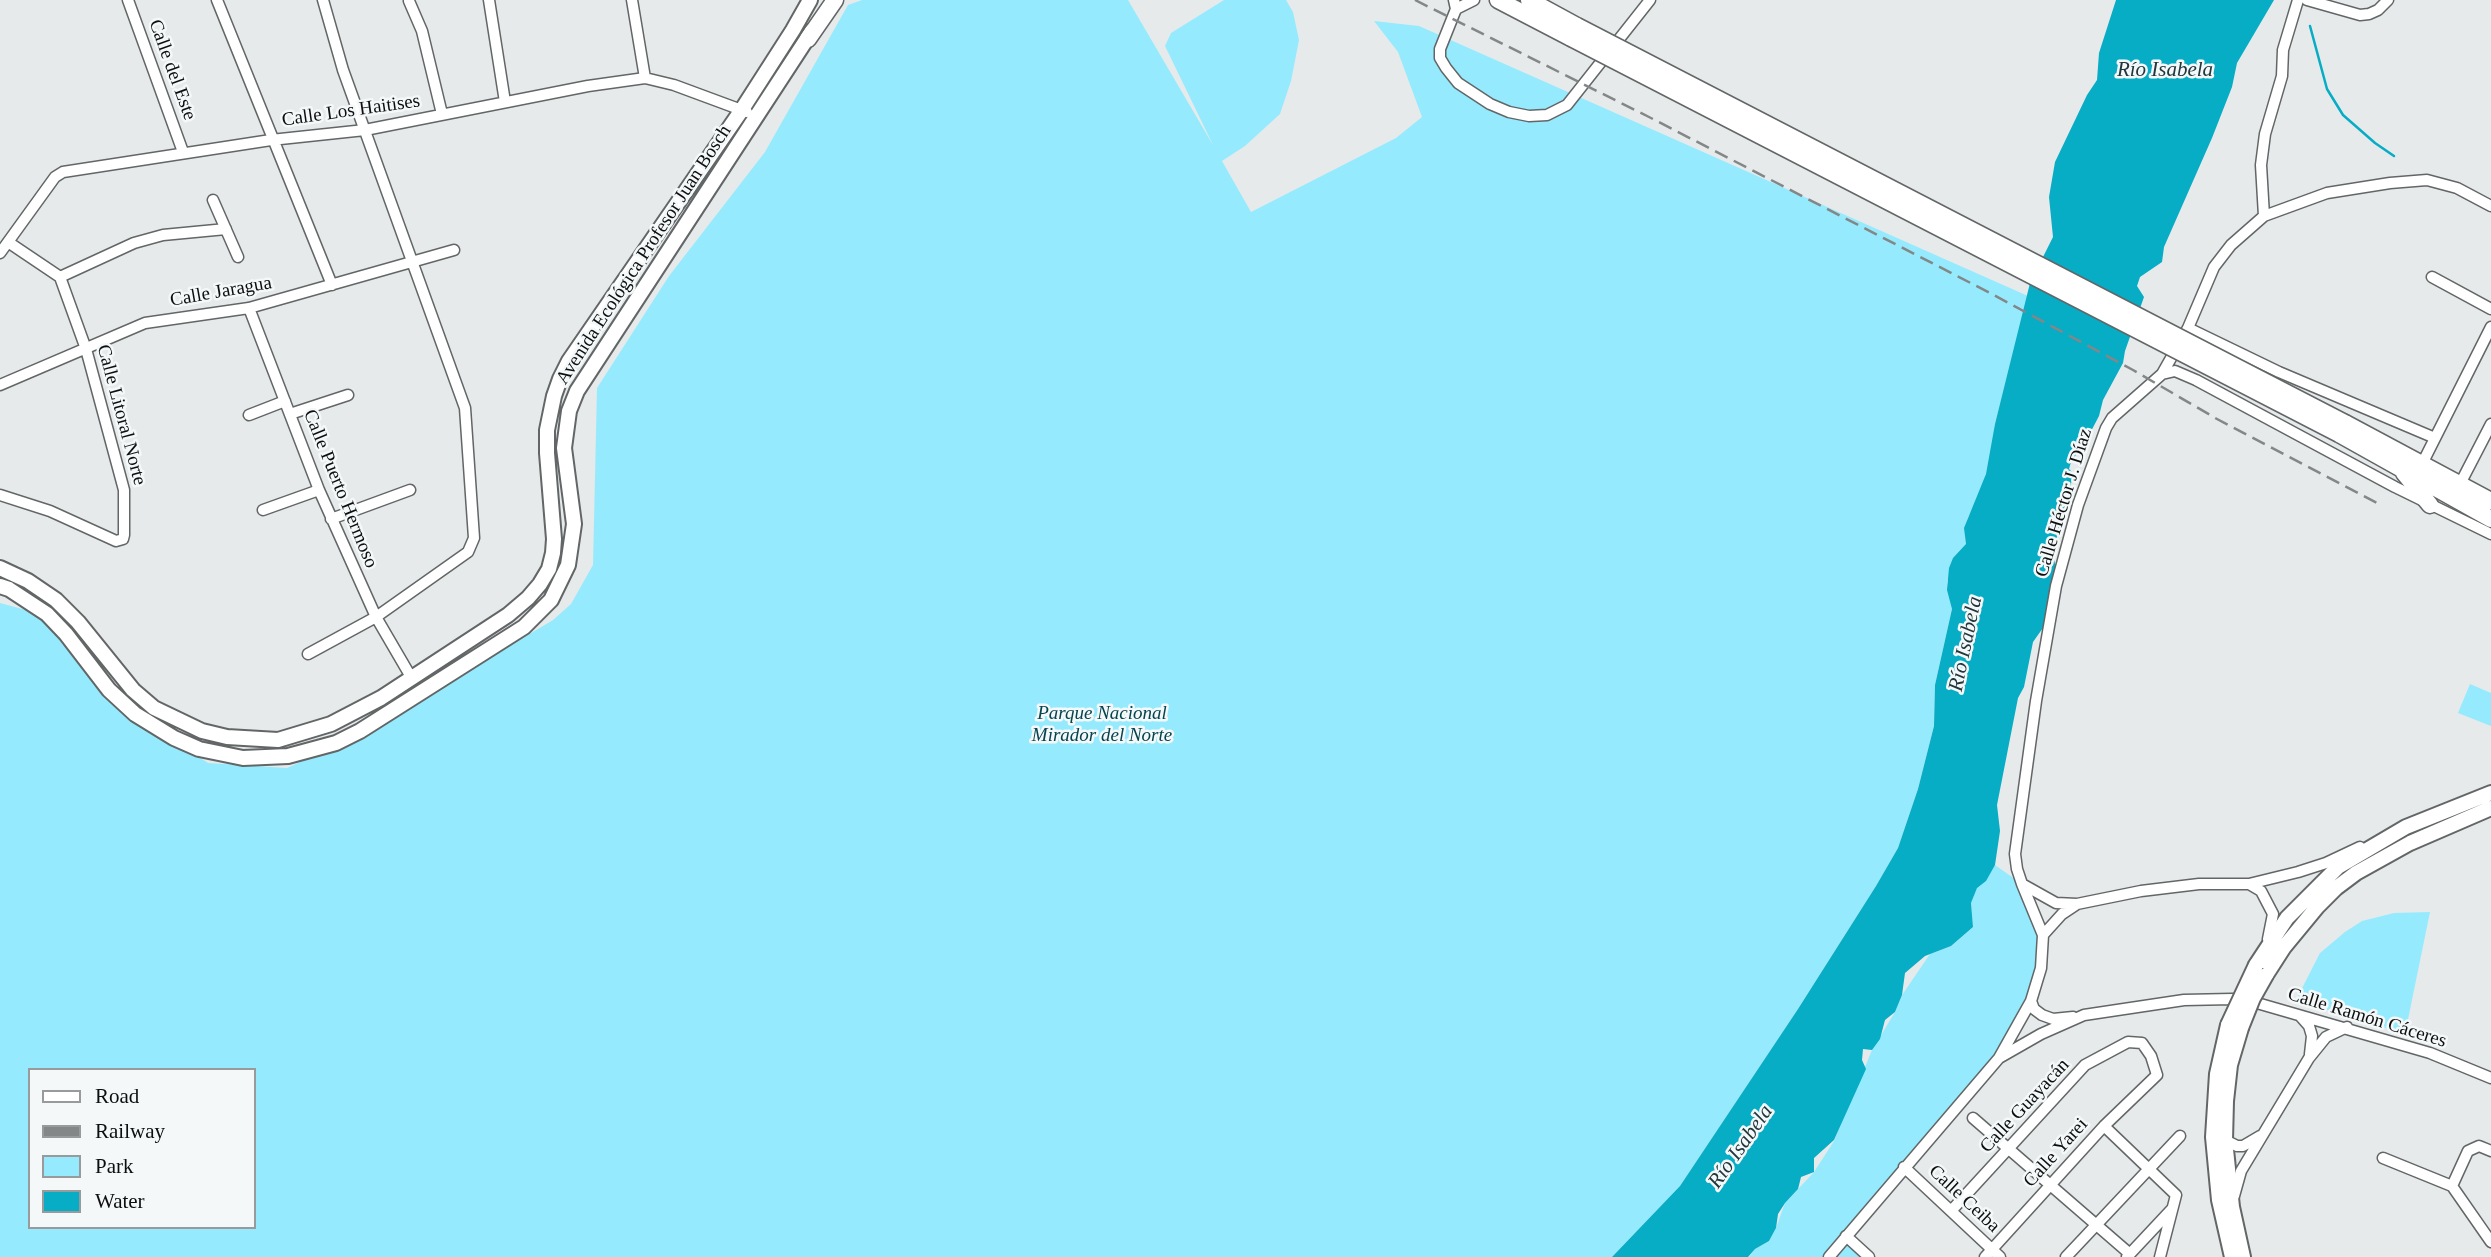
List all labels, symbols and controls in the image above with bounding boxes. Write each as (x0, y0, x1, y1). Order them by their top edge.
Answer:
street label: Calle del Este (143, 17, 201, 123)
water label: Río Isabela (2117, 57, 2213, 83)
street label: Calle Los Haitises (280, 90, 422, 132)
street label: Avenida Ecológica Profesor Juan Bosch (551, 121, 737, 389)
street label: Calle Jaragua (168, 272, 274, 312)
street label: Calle Litoral Norte (91, 342, 151, 488)
street label: Calle Puerto Hermoso (298, 406, 382, 572)
street label: Calle Héctor J. Díaz (2031, 426, 2097, 580)
water label: Río Isabela (1944, 594, 1988, 694)
park label: Parque Nacional Mirador del Norte (1032, 703, 1172, 747)
street label: Calle Ramón Cáceres (2285, 983, 2449, 1053)
street label: Calle Guayacán (1975, 1054, 2075, 1158)
legend (28, 1068, 256, 1229)
text: Road (95, 1084, 139, 1108)
water label: Río Isabela (1703, 1100, 1779, 1194)
street label: Calle Yarei (2019, 1114, 2093, 1192)
text: Railway (95, 1119, 165, 1143)
text: Park (95, 1154, 134, 1178)
street label: Calle Ceiba (1924, 1160, 2004, 1238)
text: Water (95, 1189, 145, 1213)

